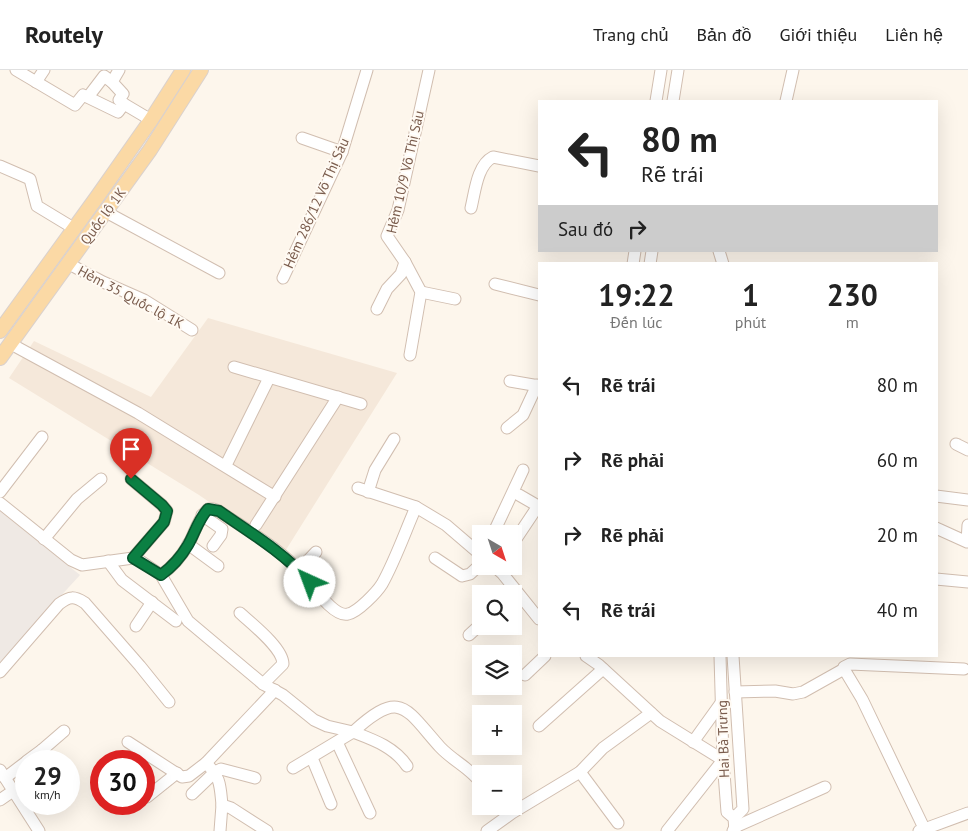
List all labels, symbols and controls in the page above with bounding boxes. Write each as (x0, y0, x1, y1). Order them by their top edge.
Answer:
text: Routely (25, 19, 103, 50)
text: Trang chủ (593, 23, 669, 46)
text: Bản đồ (697, 23, 751, 46)
text: Giới thiệu (779, 23, 857, 46)
text: Liên hệ (885, 23, 943, 46)
street label: Hẻm 10/9 Võ Thị Sáu (382, 109, 428, 235)
text: 80 m (641, 116, 718, 162)
icon: left (558, 120, 623, 185)
street label: Hẻm 286/12 Võ Thị Sáu (279, 135, 353, 271)
text: Rẽ trái (641, 160, 704, 188)
street label: Quốc lộ 1K (76, 184, 130, 248)
icon: right (623, 215, 651, 243)
text: Sau đó (558, 217, 613, 241)
street label: Hẻm 35 Quốc lộ 1K (75, 261, 187, 333)
text: 19:22 (598, 275, 674, 314)
text: 1 (742, 275, 759, 314)
text: 230 (827, 275, 878, 314)
text: Đến lúc (610, 312, 663, 332)
text: phút (735, 312, 766, 332)
text: m (846, 312, 859, 332)
icon: left (558, 371, 586, 399)
text: Rẽ trái (601, 373, 656, 397)
text: 80 m (877, 373, 918, 397)
pin (110, 428, 152, 479)
icon: arrive (117, 435, 145, 463)
icon: right (558, 446, 586, 474)
text: Rẽ phải (601, 448, 664, 472)
text: 60 m (877, 448, 918, 472)
icon: right (558, 521, 586, 549)
text: Rẽ phải (601, 523, 664, 547)
text: 20 m (877, 523, 918, 547)
north arrow (472, 525, 522, 575)
map controls (472, 525, 522, 815)
position arrow (283, 555, 335, 607)
button: search (472, 585, 522, 635)
icon: left (558, 596, 586, 624)
text: Rẽ trái (601, 598, 656, 622)
text: 40 m (877, 598, 918, 622)
button: layers (472, 645, 522, 695)
street label: Hai Bà Trưng (713, 700, 733, 778)
button: + (472, 705, 522, 755)
speed limit sign: 30 (90, 750, 155, 815)
text: 29 (33, 760, 62, 792)
button: − (472, 765, 522, 815)
text: km/h (34, 787, 61, 802)

